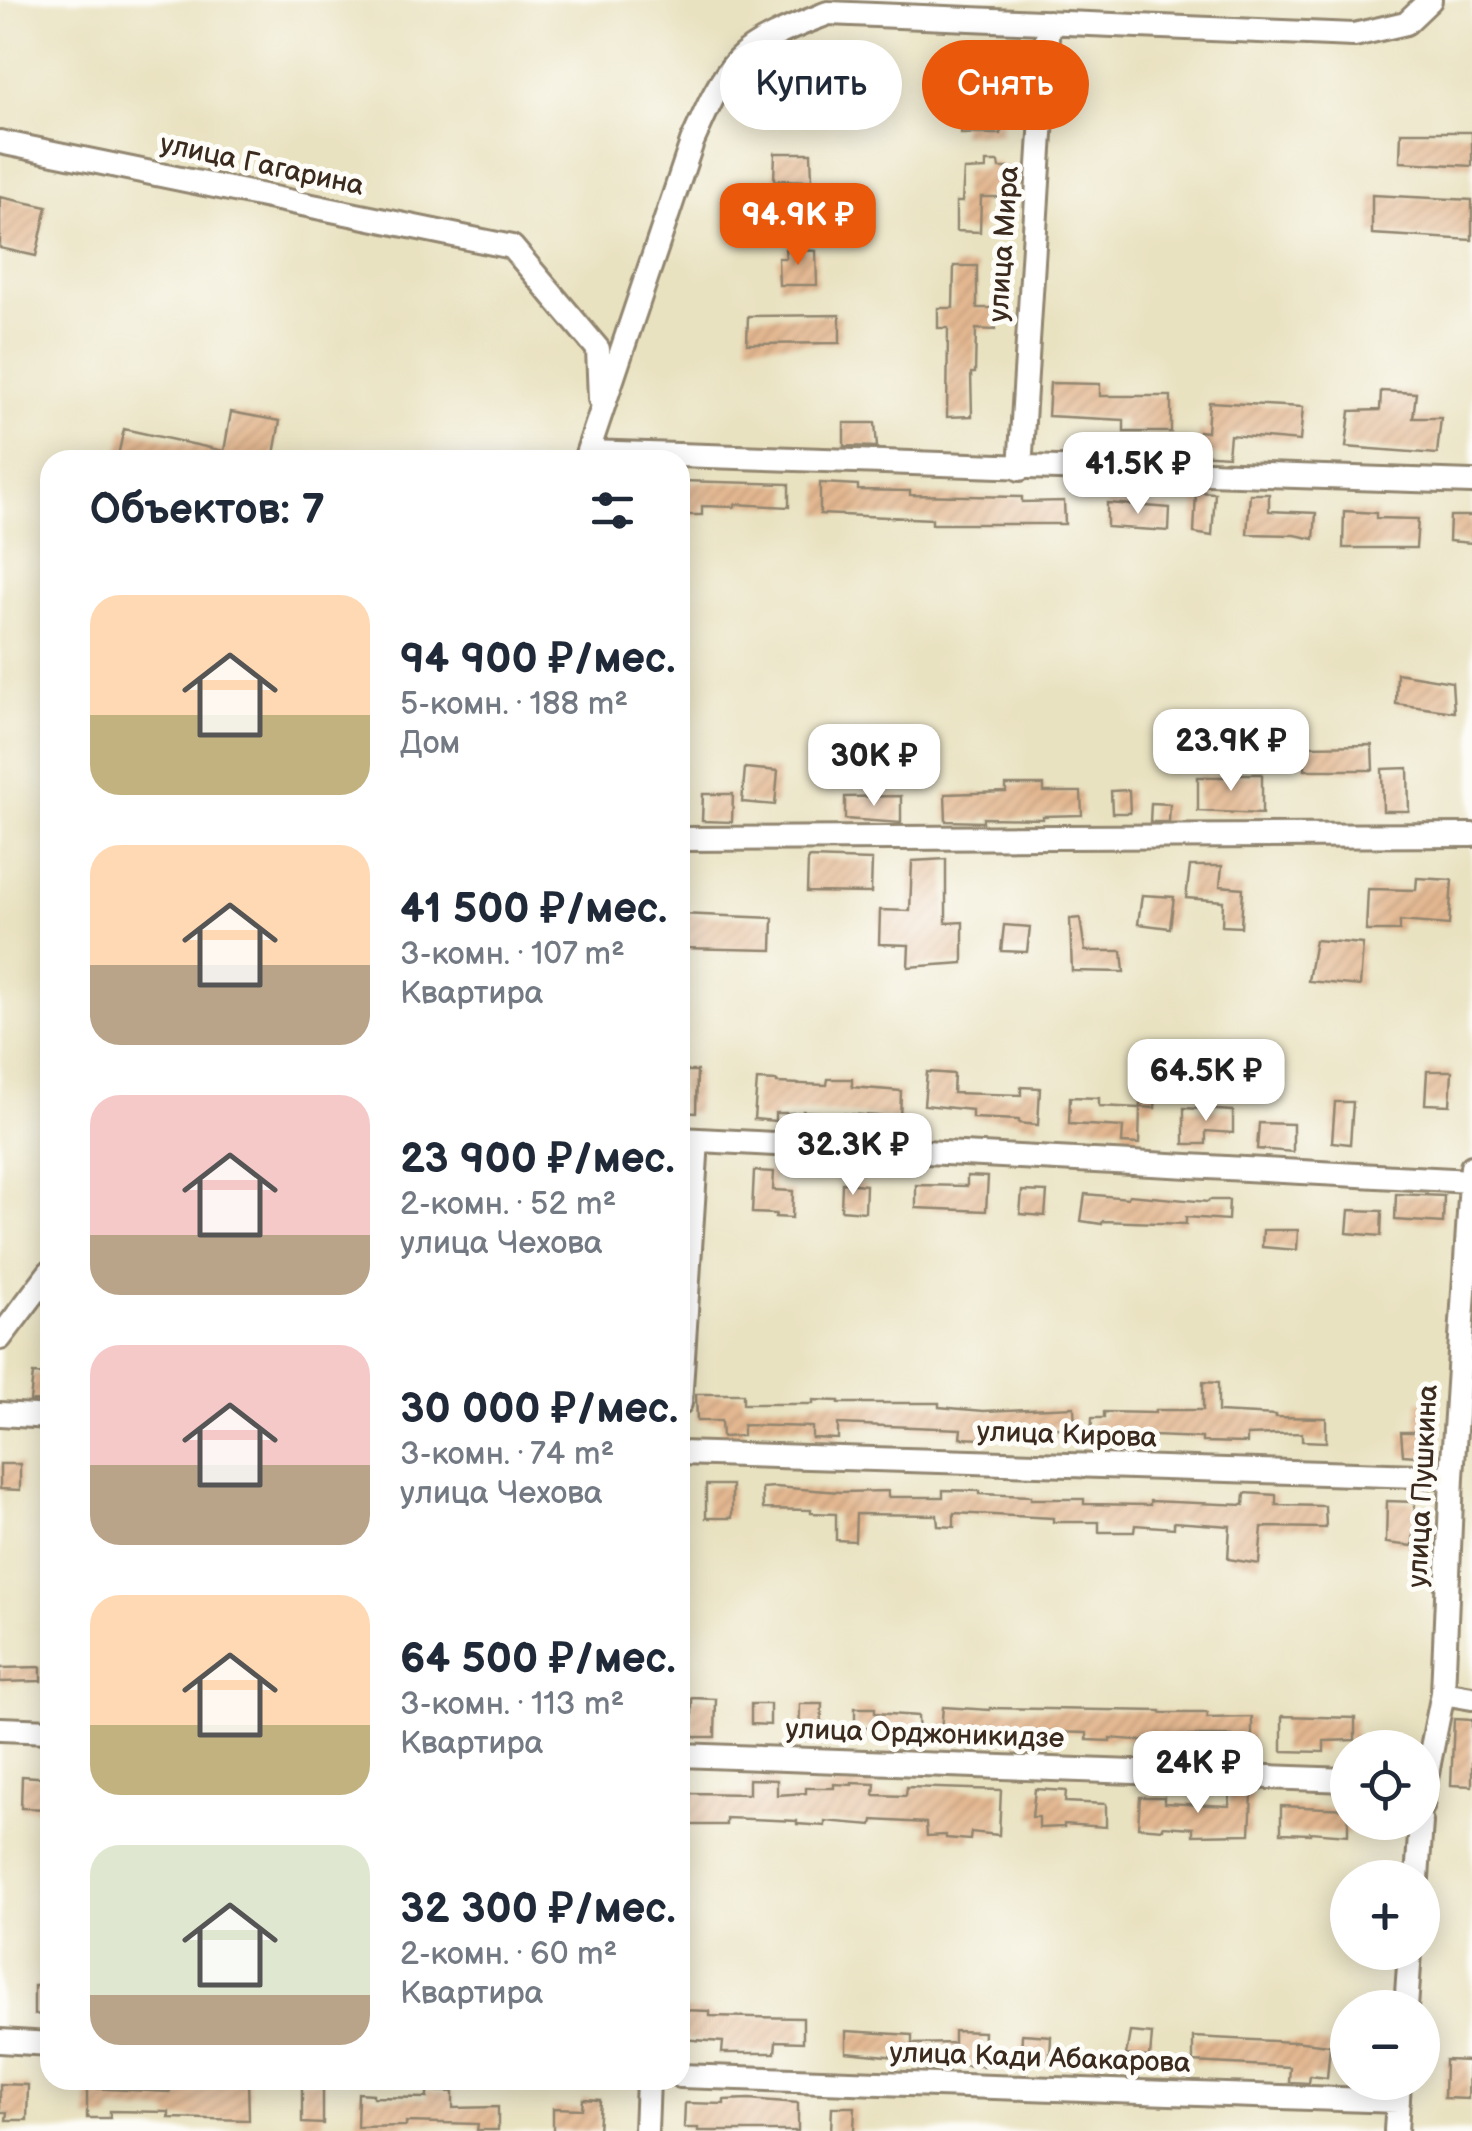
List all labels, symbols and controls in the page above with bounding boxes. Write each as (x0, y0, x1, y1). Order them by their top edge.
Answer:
chip: Купить (720, 40, 902, 130)
chip: Снять (922, 40, 1089, 130)
street label: улица Гагарина (157, 127, 367, 203)
street label: улица Мира (982, 164, 1026, 323)
pin: 94.9K ₽ (706, 183, 890, 268)
text: 94.9K ₽ (742, 196, 854, 235)
pin: 41.5K ₽ (1046, 432, 1230, 517)
text: 41.5K ₽ (1085, 445, 1191, 484)
icon: filters (585, 483, 640, 538)
text: Объектов: 7 (90, 485, 325, 536)
text: 94 900 ₽/мес. (400, 634, 675, 685)
icon: home (170, 635, 290, 755)
text: 5-комн. · 188 m² (400, 685, 628, 724)
pin: 23.9K ₽ (1139, 709, 1323, 794)
text: 23.9K ₽ (1175, 722, 1287, 761)
text: Дом (400, 724, 460, 763)
pin: 30K ₽ (804, 724, 944, 809)
text: 30K ₽ (830, 737, 918, 776)
text: 41 500 ₽/мес. (400, 884, 667, 935)
icon: home (170, 885, 290, 1005)
text: 3-комн. · 107 m² (400, 935, 625, 974)
text: Квартира (400, 974, 543, 1013)
pin: 64.5K ₽ (1114, 1039, 1298, 1124)
text: 64.5K ₽ (1150, 1052, 1262, 1091)
pin: 32.3K ₽ (761, 1113, 945, 1198)
text: 32.3K ₽ (797, 1126, 909, 1165)
text: 23 900 ₽/мес. (400, 1134, 675, 1185)
icon: home (170, 1135, 290, 1255)
text: 2-комн. · 52 m² (400, 1185, 616, 1224)
text: улица Чехова (400, 1224, 603, 1263)
street label: улица Пушкина (1401, 1383, 1445, 1588)
text: 30 000 ₽/мес. (400, 1384, 678, 1435)
icon: home (170, 1385, 290, 1505)
street label: улица Кирова (976, 1415, 1158, 1455)
text: 3-комн. · 74 m² (400, 1435, 614, 1474)
text: улица Чехова (400, 1474, 603, 1513)
text: 64 500 ₽/мес. (400, 1634, 676, 1685)
icon: home (170, 1635, 290, 1755)
text: 3-комн. · 113 m² (400, 1685, 624, 1724)
street label: улица Орджоникидзе (785, 1713, 1065, 1755)
text: Квартира (400, 1724, 543, 1763)
map controls (1330, 1730, 1440, 2100)
button: locate (1330, 1730, 1440, 1840)
pin: 24K ₽ (1128, 1731, 1268, 1816)
text: 24K ₽ (1155, 1744, 1241, 1783)
button: + (1330, 1860, 1440, 1970)
text: 32 300 ₽/мес. (400, 1884, 676, 1935)
icon: home (170, 1885, 290, 2005)
text: 2-комн. · 60 m² (400, 1935, 617, 1974)
text: Квартира (400, 1974, 543, 2013)
button: − (1330, 1990, 1440, 2100)
street label: улица Кади Абакарова (889, 2036, 1192, 2080)

